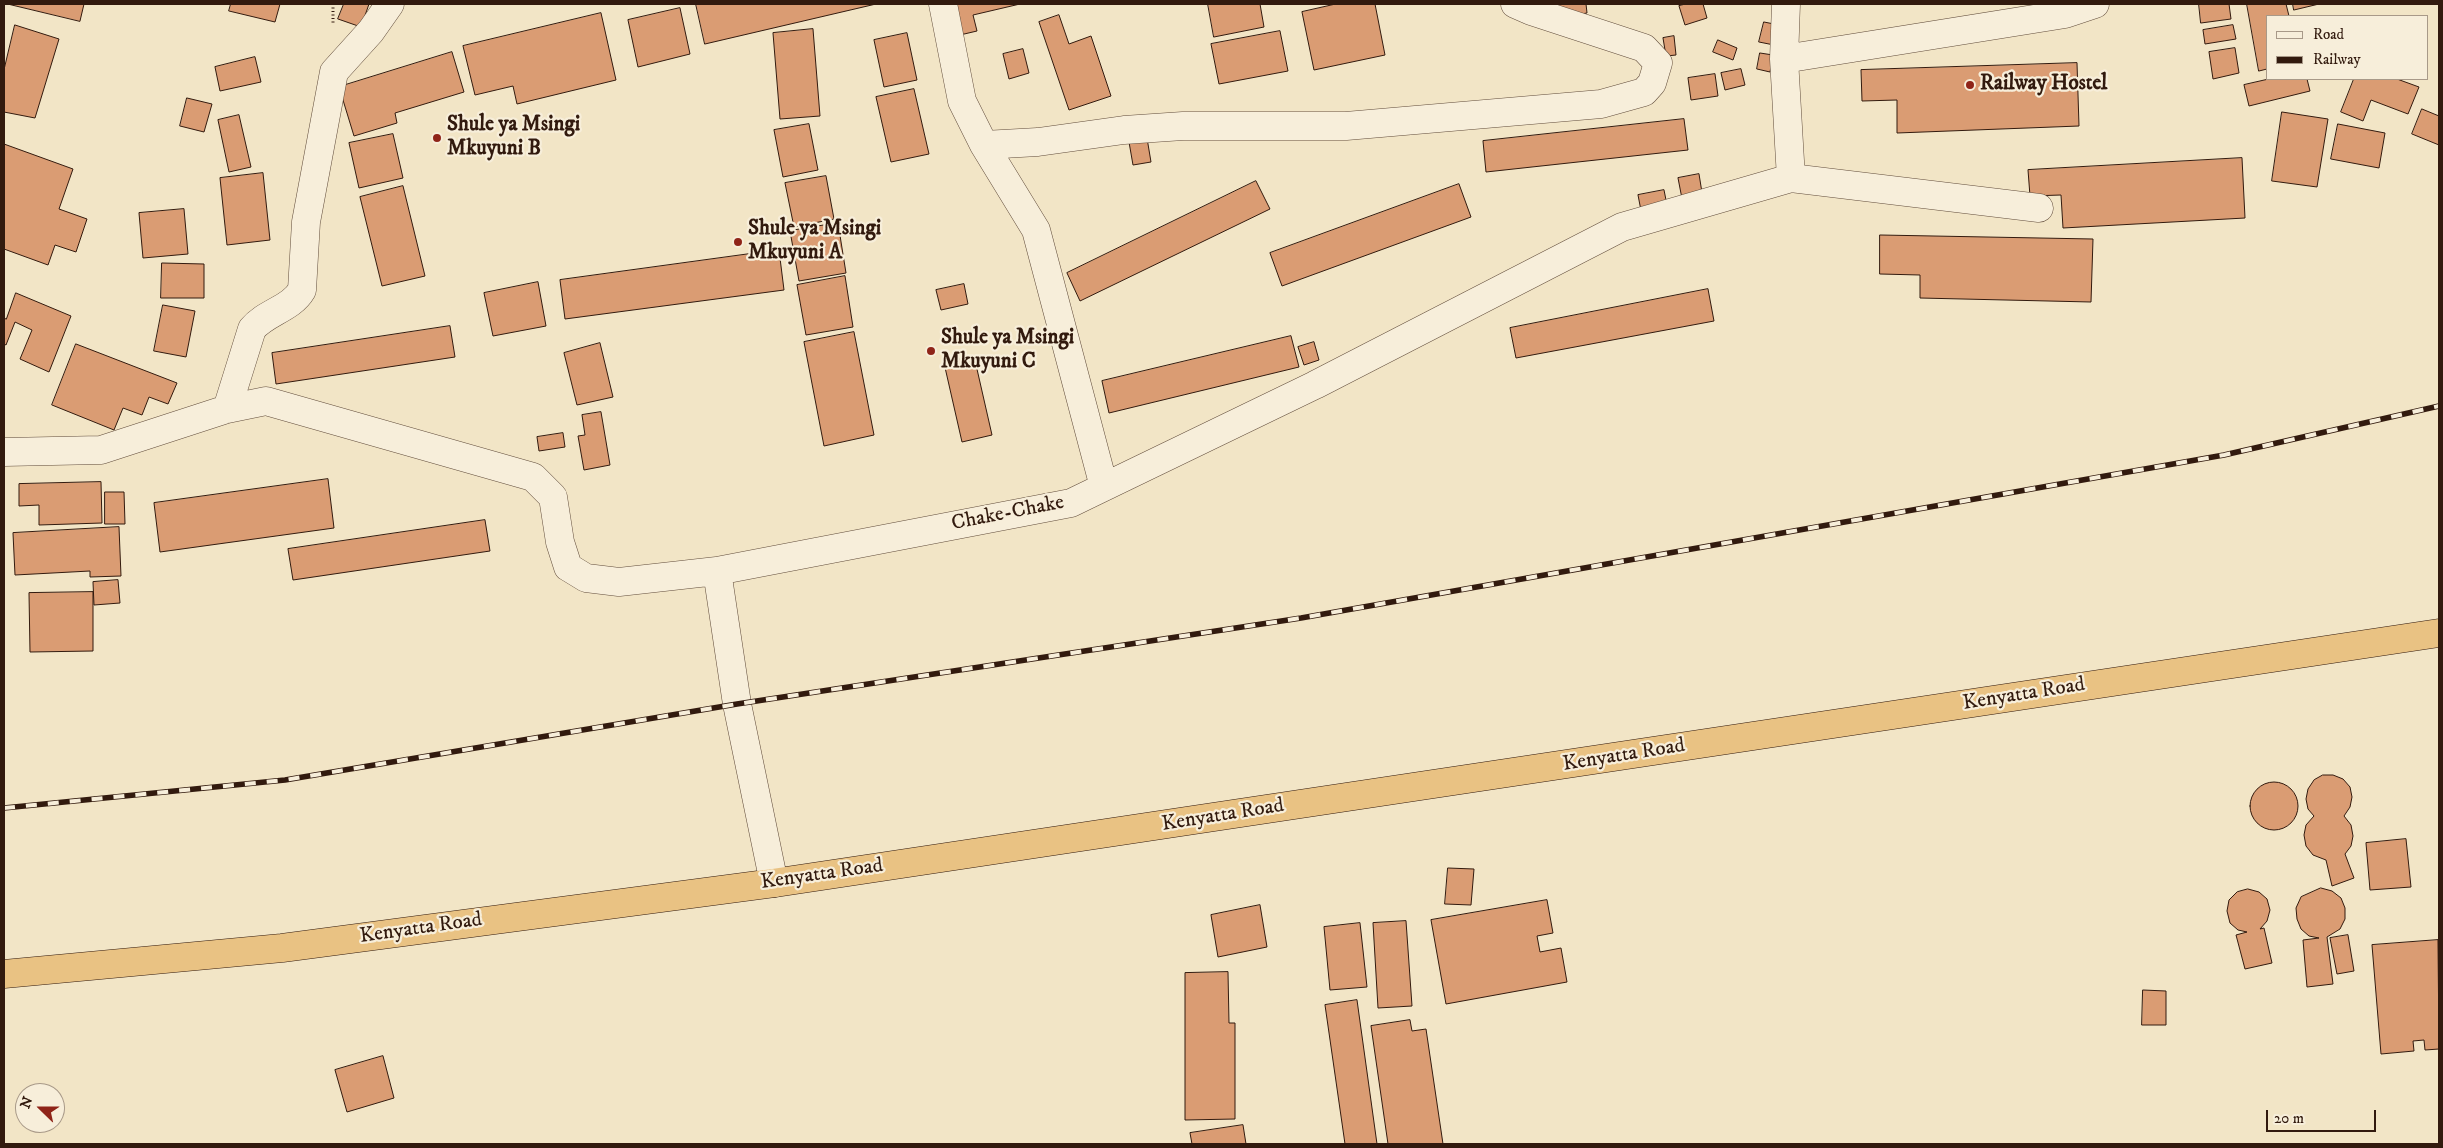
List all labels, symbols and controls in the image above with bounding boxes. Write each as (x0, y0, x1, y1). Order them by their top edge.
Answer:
legend (2266, 15, 2428, 80)
text: Road (2313, 25, 2344, 44)
text: Railway (2313, 50, 2361, 69)
place label: Railway Hostel (1980, 72, 2107, 98)
marker: Railway Hostel (1964, 79, 1976, 91)
place label: Shule ya Msingi Mkuyuni B (447, 113, 580, 163)
marker: Shule ya Msingi Mkuyuni B (431, 132, 443, 144)
place label: Shule ya Msingi Mkuyuni A (748, 217, 881, 267)
marker: Shule ya Msingi Mkuyuni A (732, 236, 744, 248)
place label: Shule ya Msingi Mkuyuni C (941, 326, 1074, 376)
marker: Shule ya Msingi Mkuyuni C (925, 345, 937, 357)
street label: Chake-Chake (950, 491, 1066, 537)
street label: Kenyatta Road (1961, 673, 2087, 717)
street label: Kenyatta Road (1561, 734, 1687, 778)
street label: Kenyatta Road (1160, 794, 1286, 838)
street label: Kenyatta Road (759, 854, 885, 896)
street label: Kenyatta Road (358, 908, 484, 950)
north arrow (15, 1083, 65, 1133)
text: N (17, 1094, 38, 1111)
scale bar (2268, 1100, 2378, 1132)
text: 20 m (2274, 1109, 2304, 1128)

